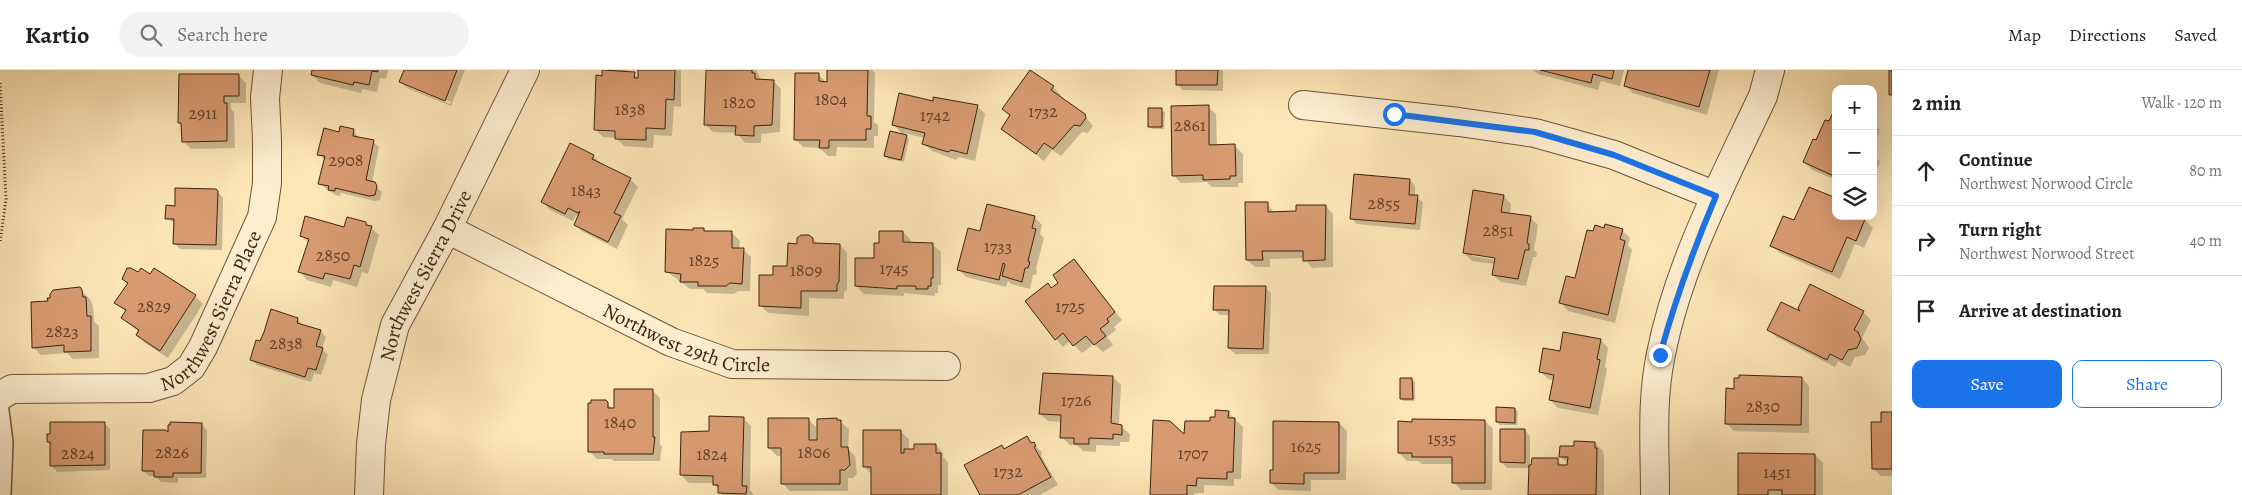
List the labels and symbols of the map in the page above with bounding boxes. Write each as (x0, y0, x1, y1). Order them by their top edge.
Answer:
house number: 1804 (815, 87, 847, 111)
house number: 1820 (722, 90, 756, 114)
house number: 1838 (614, 97, 646, 121)
house number: 1732 (1028, 99, 1058, 123)
house number: 2911 (188, 101, 218, 125)
house number: 1742 (920, 103, 951, 127)
route start (1383, 103, 1406, 126)
house number: 2861 (1174, 113, 1206, 137)
house number: 2908 (328, 148, 364, 172)
house number: 1843 (571, 178, 601, 202)
street label: Northwest Sierra Drive (373, 185, 478, 364)
house number: 2855 (1368, 191, 1400, 215)
house number: 2851 (1482, 218, 1514, 242)
street label: Northwest Sierra Place (157, 226, 268, 398)
house number: 1733 (984, 234, 1012, 258)
house number: 2850 (316, 243, 350, 267)
house number: 1825 (688, 248, 720, 272)
house number: 1745 (879, 256, 909, 280)
house number: 1809 (790, 258, 822, 282)
house number: 2829 (137, 294, 171, 318)
house number: 1725 (1055, 294, 1085, 318)
street label: Northwest 29th Circle (598, 296, 770, 378)
house number: 2823 (45, 319, 79, 343)
house number: 2838 (269, 331, 303, 355)
route end (1649, 344, 1672, 367)
house number: 1726 (1061, 388, 1091, 412)
house number: 2830 (1746, 394, 1780, 418)
house number: 1840 (604, 410, 636, 434)
house number: 1535 (1427, 426, 1457, 450)
house number: 1625 (1291, 434, 1321, 458)
house number: 2826 (155, 440, 189, 464)
house number: 1806 (798, 440, 830, 464)
house number: 2824 (61, 441, 95, 465)
house number: 1707 (1178, 441, 1209, 465)
house number: 1824 (696, 442, 728, 466)
house number: 1732 (993, 459, 1023, 483)
house number: 1451 (1763, 460, 1791, 484)

